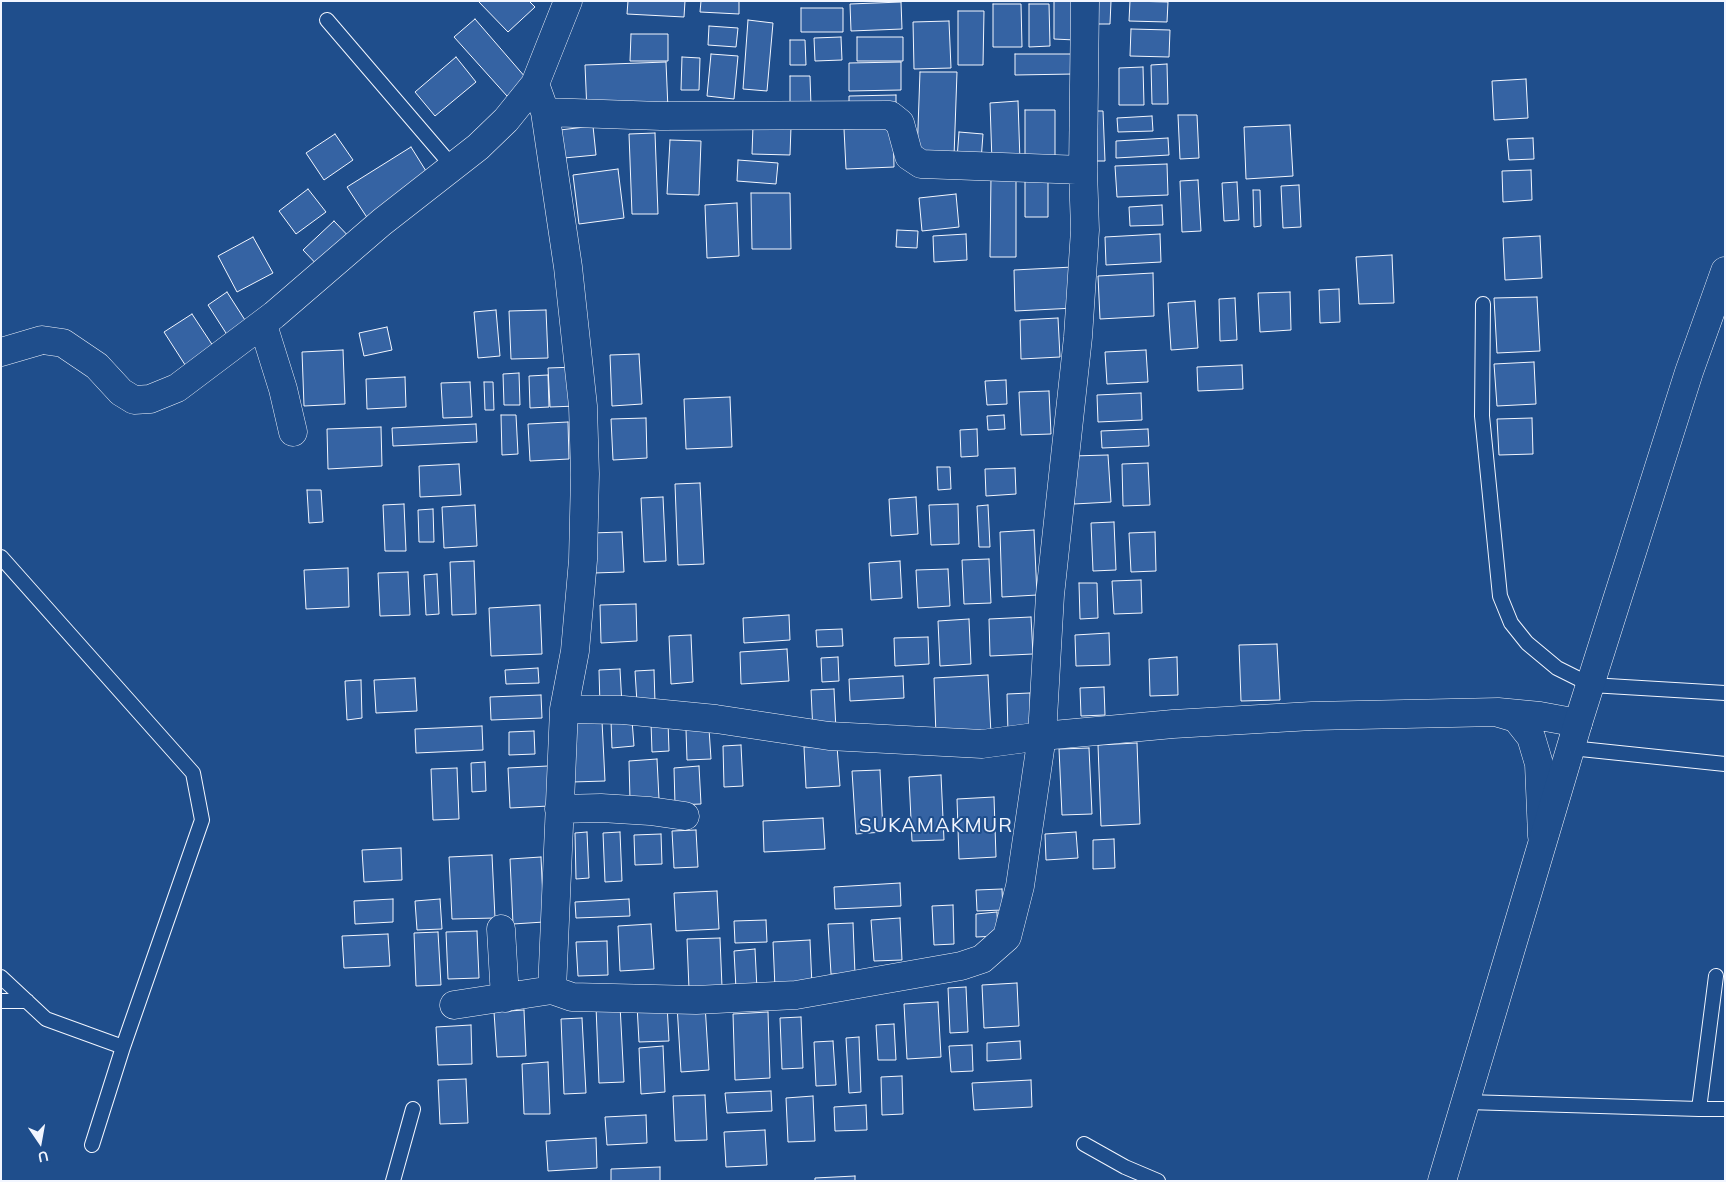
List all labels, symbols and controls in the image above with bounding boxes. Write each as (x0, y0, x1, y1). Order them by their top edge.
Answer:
district label: SUKAMAKMUR (858, 814, 1014, 838)
north arrow (15, 1117, 65, 1167)
text: U (36, 1147, 50, 1167)

